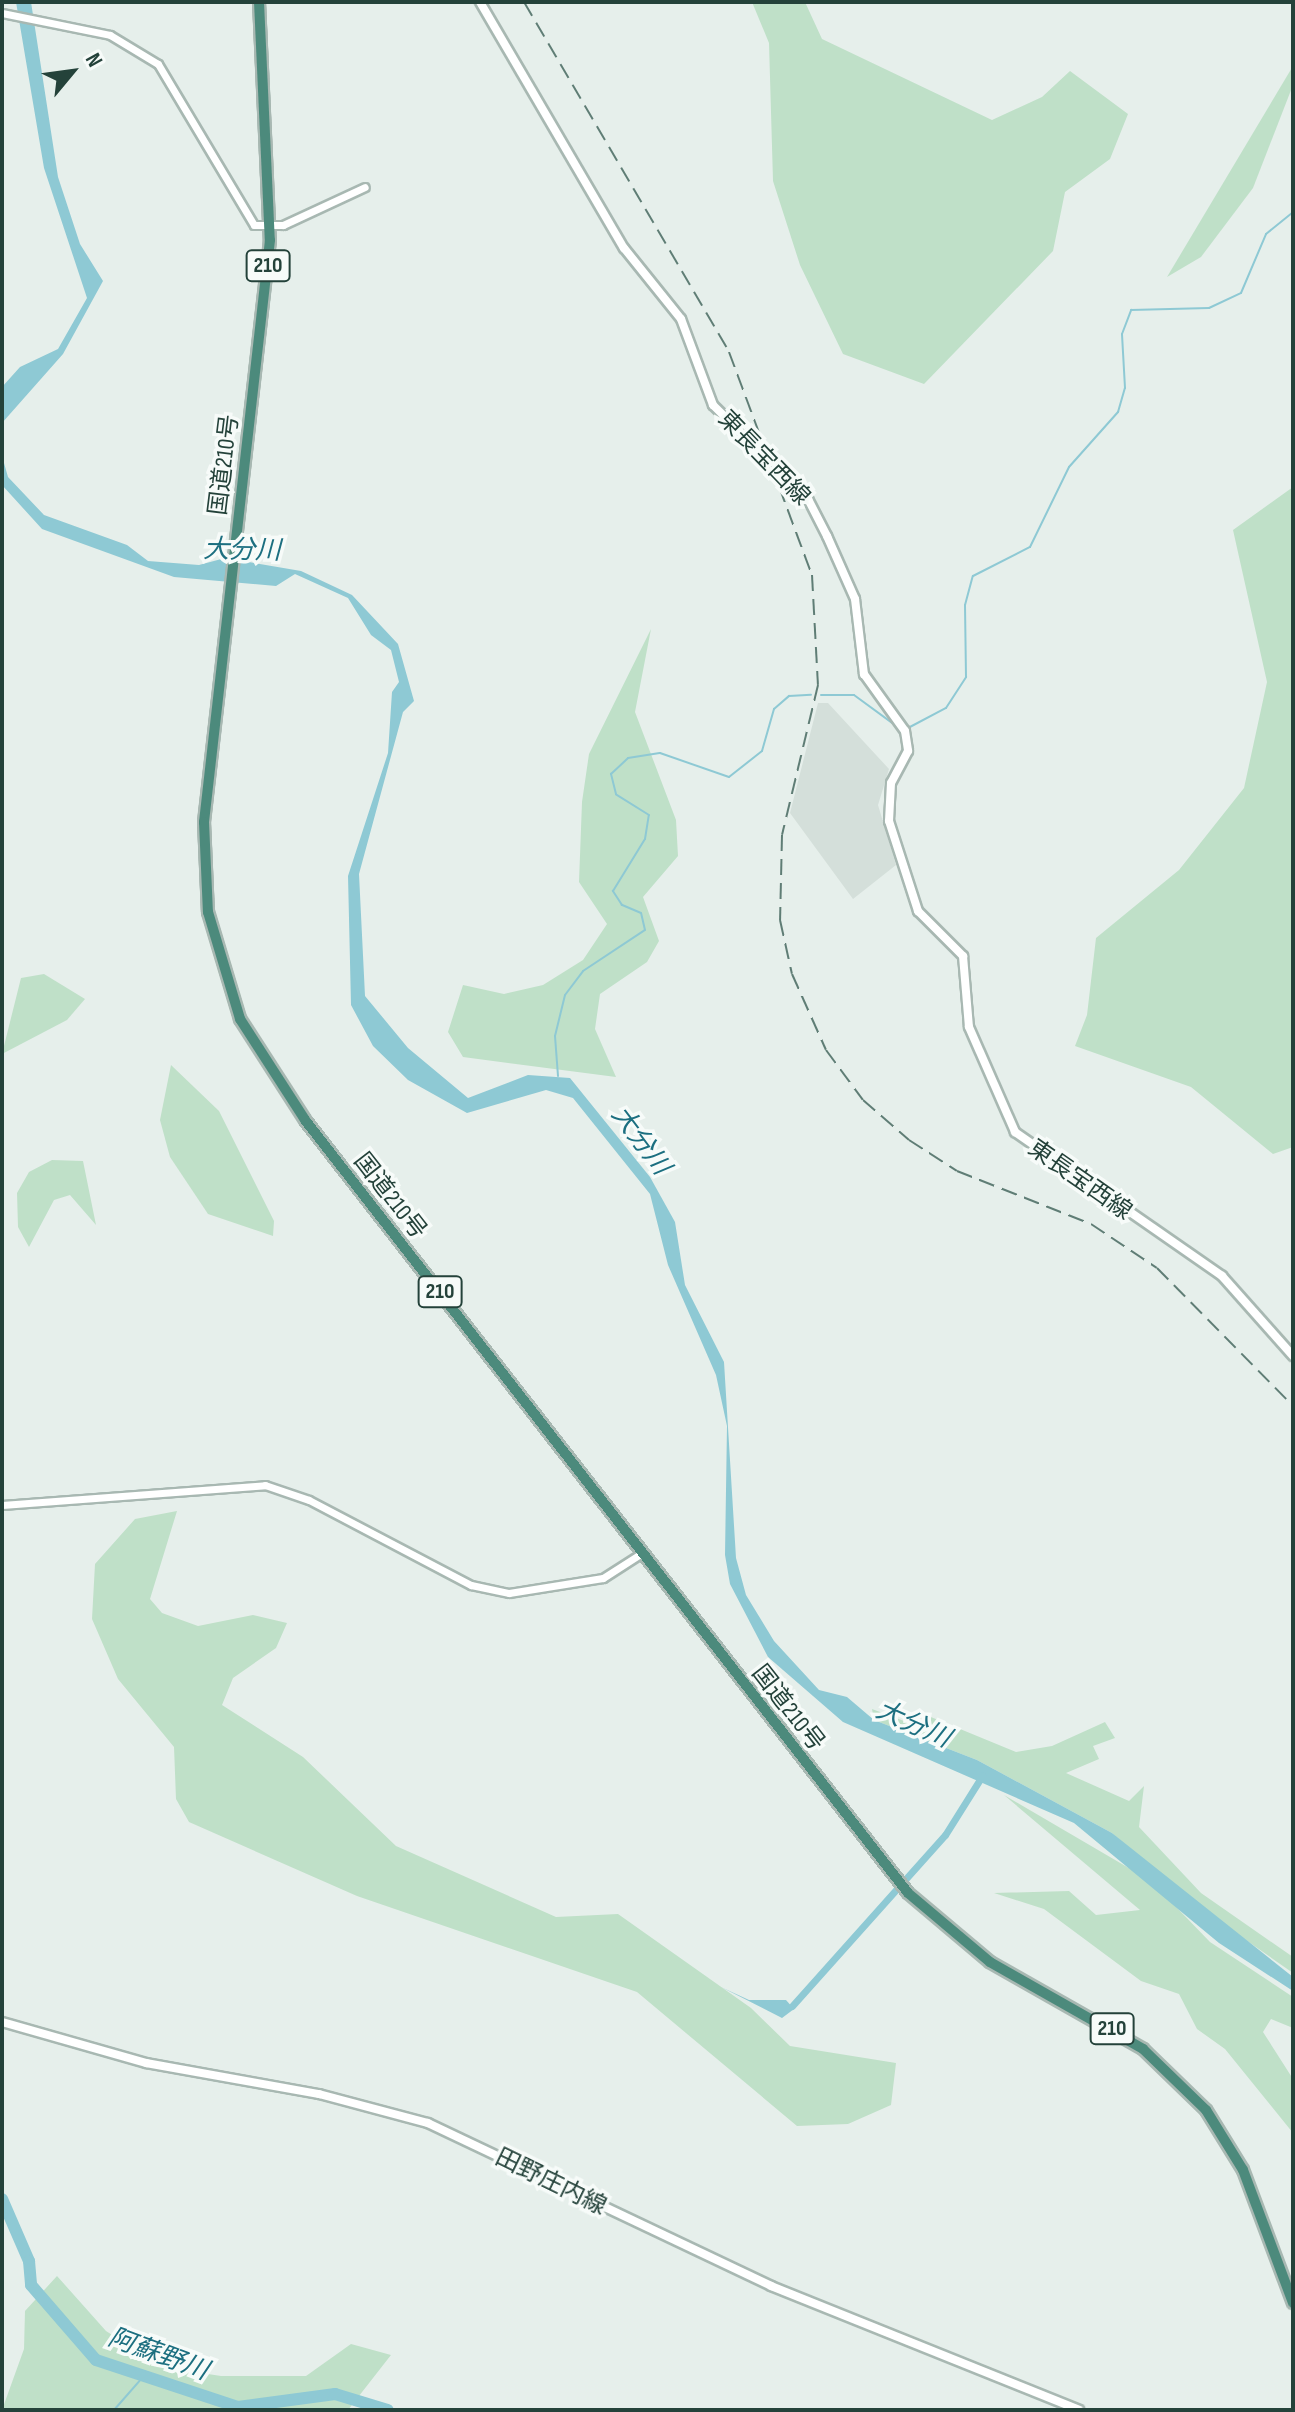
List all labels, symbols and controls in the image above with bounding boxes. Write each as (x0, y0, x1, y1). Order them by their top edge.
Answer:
north arrow (32, 32, 112, 112)
text: N (79, 48, 108, 72)
road number: 210 (244, 248, 292, 284)
street label: 東長宝西線 (712, 405, 816, 511)
street label: 国道210号 (204, 413, 244, 517)
water label: 大分川 (203, 535, 281, 567)
water label: 大分川 (604, 1100, 676, 1182)
street label: 東長宝西線 (1023, 1134, 1137, 1226)
street label: 国道210号 (348, 1147, 432, 1245)
road number: 210 (416, 1274, 464, 1310)
street label: 国道210号 (746, 1659, 830, 1757)
water label: 大分川 (871, 1695, 955, 1755)
road number: 210 (1088, 2011, 1136, 2047)
street label: 田野庄内線 (491, 2143, 611, 2221)
water label: 阿蘇野川 (104, 2323, 212, 2387)

